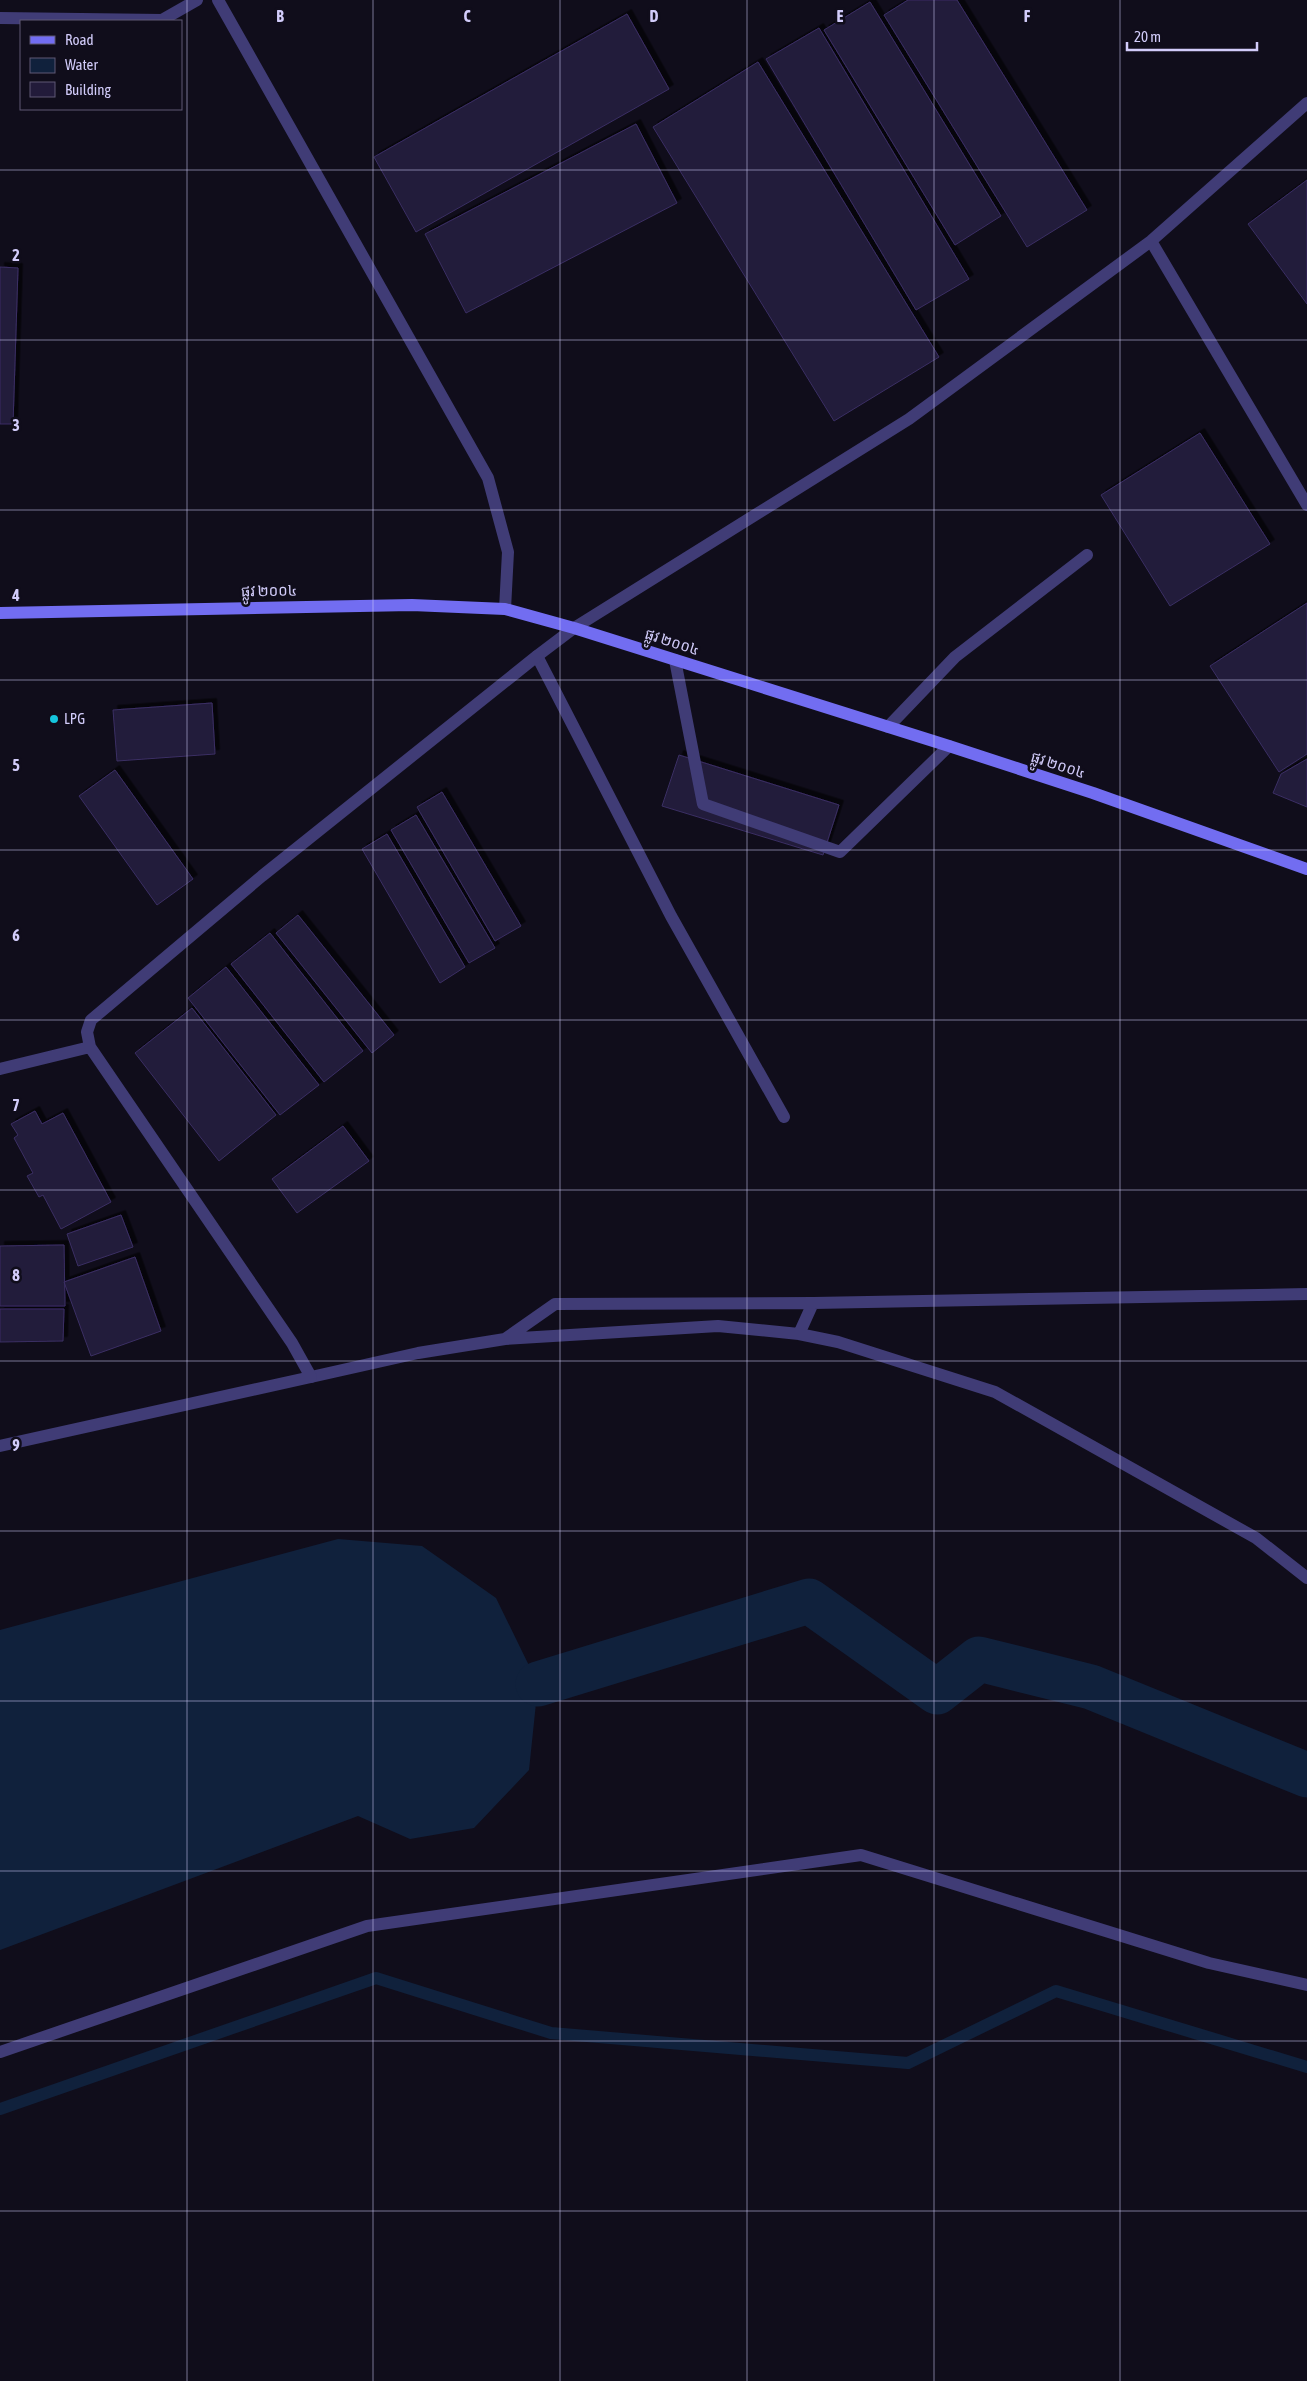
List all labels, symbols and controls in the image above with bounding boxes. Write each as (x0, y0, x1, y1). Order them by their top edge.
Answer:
text: B (276, 7, 284, 25)
text: C (463, 7, 471, 25)
text: D (650, 7, 659, 25)
text: E (837, 7, 844, 25)
text: F (1024, 7, 1031, 25)
legend (20, 20, 182, 110)
scale bar (1127, 20, 1257, 52)
text: 20 m (1134, 28, 1161, 45)
text: Road (65, 31, 94, 48)
text: Water (65, 56, 98, 73)
text: Building (65, 81, 111, 98)
text: 2 (12, 246, 20, 264)
text: 3 (12, 416, 20, 434)
street label: ផ្លូវ ២០០៤ (241, 582, 297, 605)
text: 4 (11, 586, 20, 604)
street label: ផ្លូវ ២០០៤ (641, 625, 702, 663)
place label: LPG (64, 710, 85, 727)
marker: LPG (48, 713, 60, 725)
street label: ផ្លូវ ២០០៤ (1027, 748, 1088, 786)
text: 5 (12, 756, 20, 774)
text: 6 (12, 926, 20, 944)
text: 7 (12, 1096, 20, 1114)
text: 8 (12, 1266, 20, 1284)
text: 9 (12, 1436, 20, 1454)

